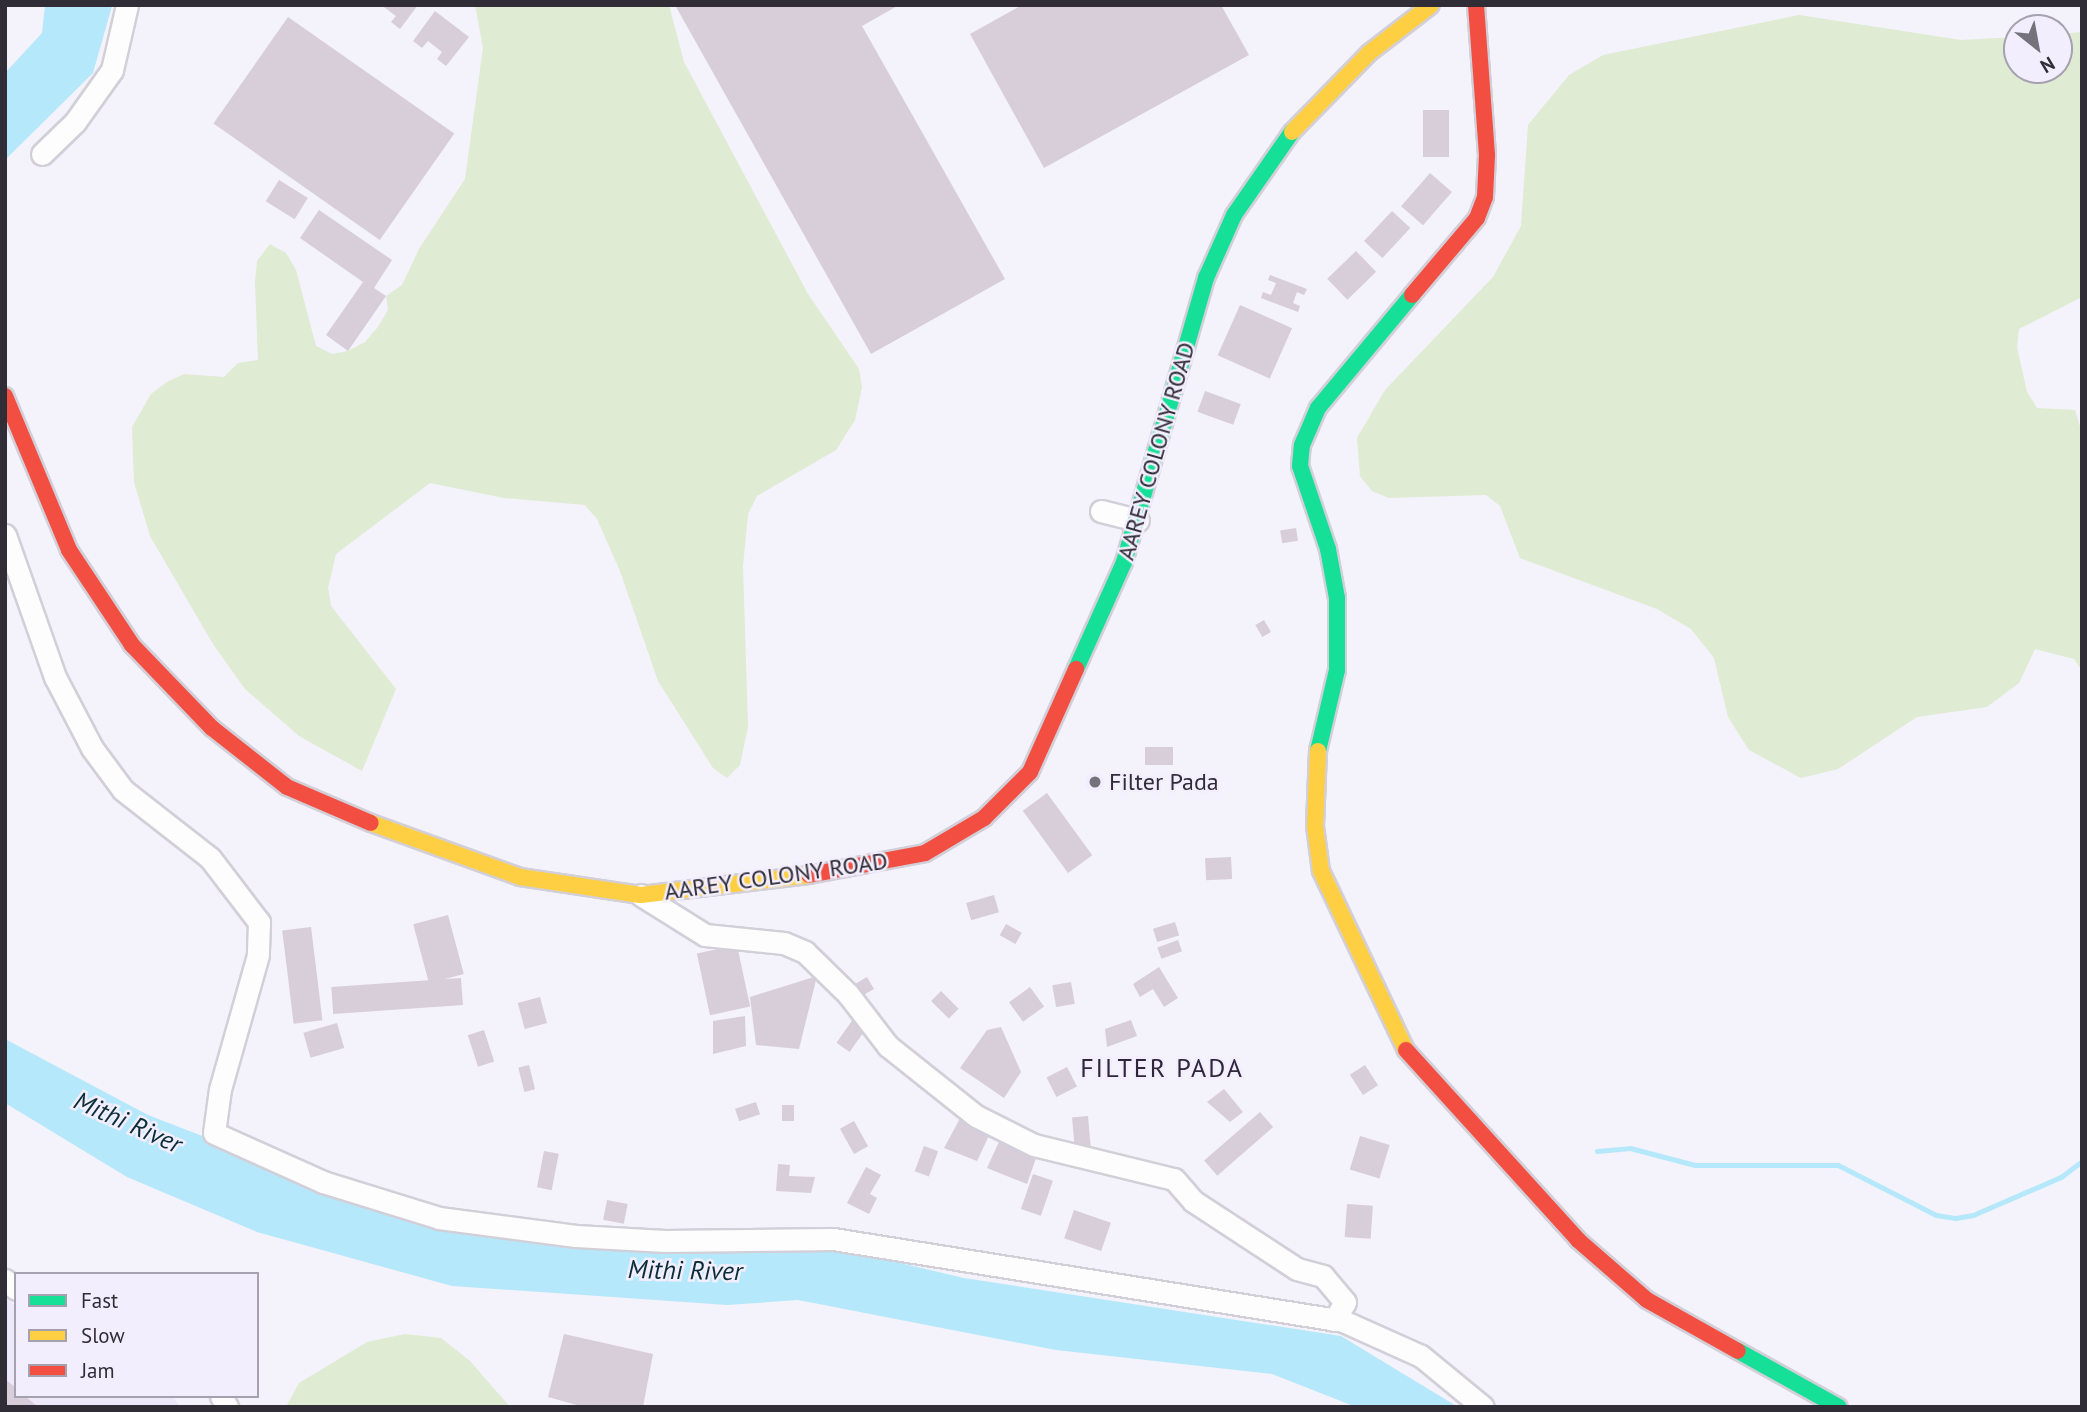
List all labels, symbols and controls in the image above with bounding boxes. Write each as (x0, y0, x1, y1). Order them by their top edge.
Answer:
north arrow (2003, 14, 2073, 84)
text: N (2036, 52, 2059, 79)
street label: AAREY COLONY ROAD (1111, 338, 1201, 564)
place label: Filter Pada (1109, 768, 1219, 796)
marker: Filter Pada (1087, 774, 1103, 790)
street label: AAREY COLONY ROAD (662, 846, 890, 906)
district label: FILTER PADA (1082, 1052, 1242, 1084)
water label: Mithi River (69, 1084, 187, 1160)
water label: Mithi River (627, 1253, 743, 1287)
legend (14, 1272, 259, 1398)
text: Fast (81, 1287, 118, 1314)
text: Slow (81, 1322, 125, 1349)
text: Jam (81, 1357, 115, 1384)

